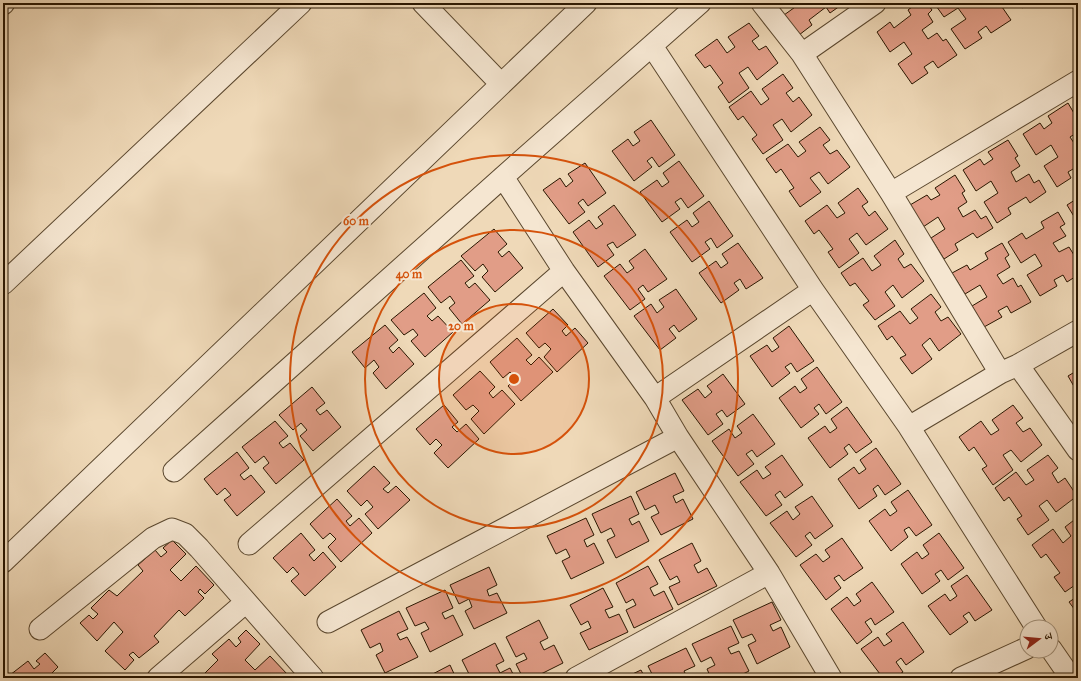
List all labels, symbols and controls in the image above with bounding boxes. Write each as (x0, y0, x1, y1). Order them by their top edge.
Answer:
text: 60 m (343, 214, 370, 228)
text: 40 m (396, 267, 423, 282)
text: 20 m (448, 319, 475, 333)
centre of rings (507, 372, 521, 386)
north arrow (1019, 619, 1059, 659)
text: उ (1041, 631, 1056, 642)

